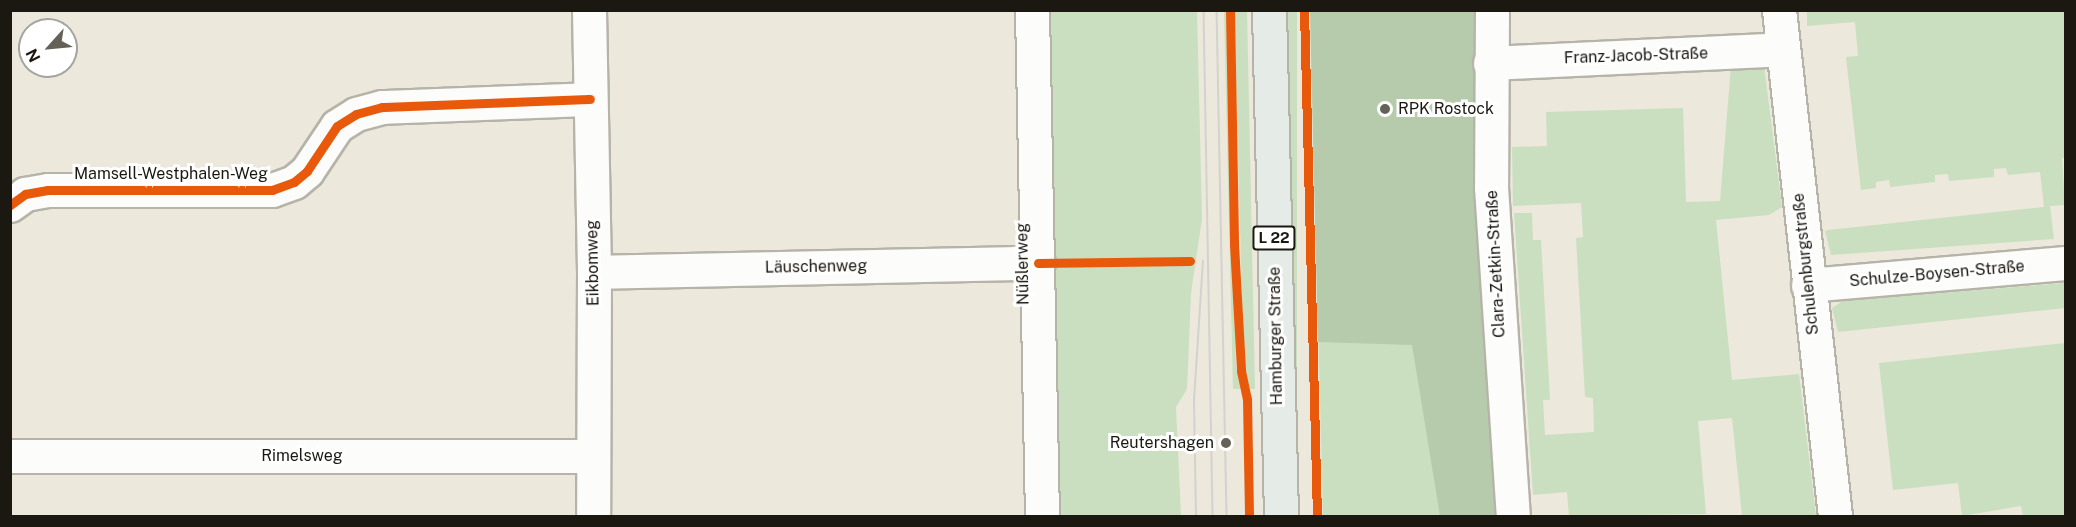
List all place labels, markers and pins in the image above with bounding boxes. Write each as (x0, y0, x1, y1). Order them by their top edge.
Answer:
place label: RPK Rostock (1398, 99, 1494, 119)
marker: RPK Rostock (1376, 100, 1394, 118)
place label: Reutershagen (1110, 433, 1214, 453)
marker: Reutershagen (1219, 436, 1233, 450)

